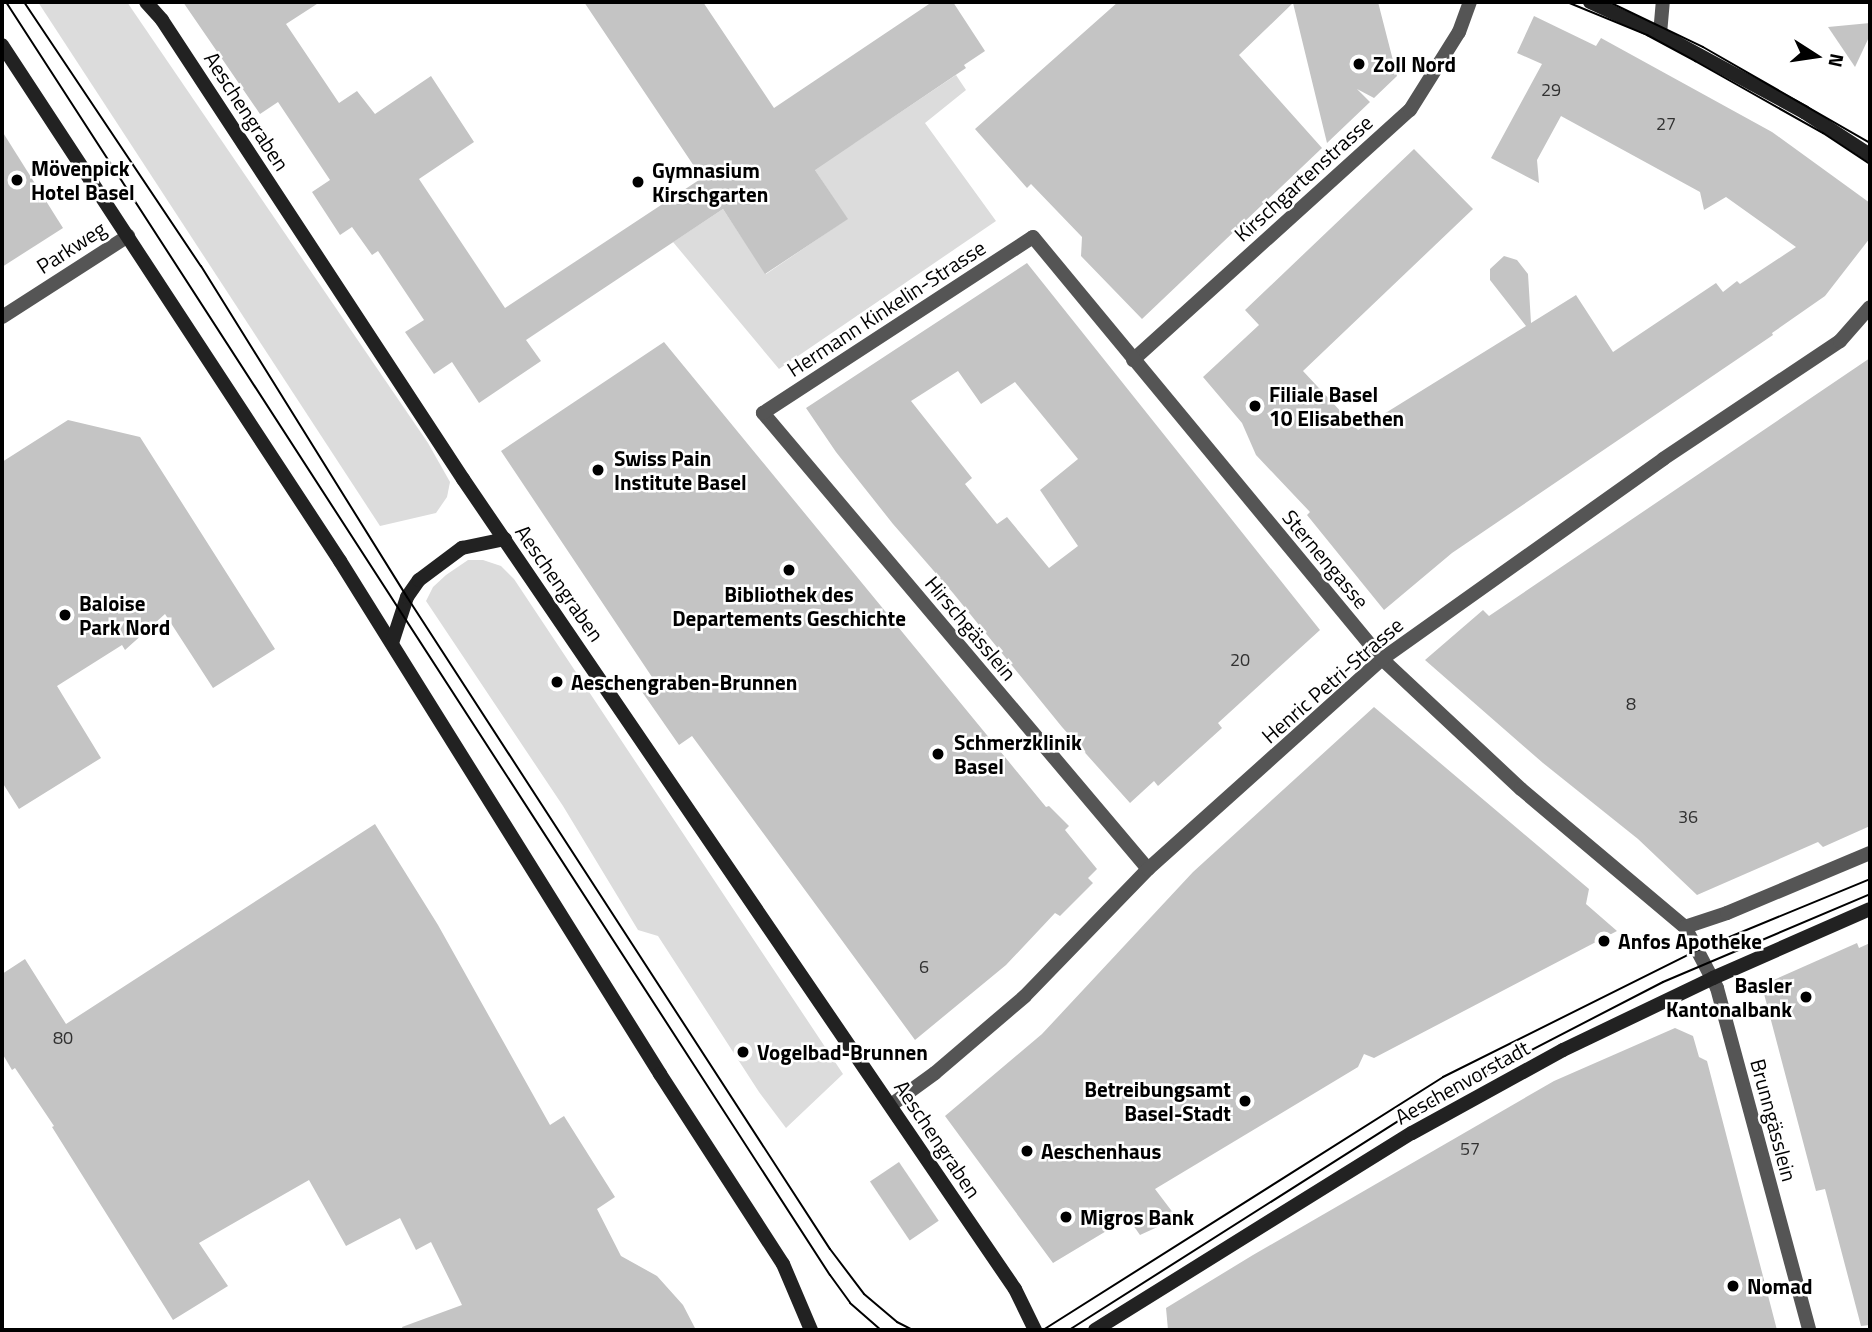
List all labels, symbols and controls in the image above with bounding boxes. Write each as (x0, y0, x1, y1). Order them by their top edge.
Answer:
north arrow (1781, 21, 1851, 91)
street label: Aeschengraben (199, 47, 295, 175)
place label: Zoll Nord (1373, 51, 1456, 77)
text: N (1821, 51, 1853, 70)
marker: Zoll Nord (1351, 56, 1367, 72)
house number: 29 (1541, 79, 1561, 101)
street label: Kirschgartenstrasse (1229, 109, 1377, 247)
house number: 27 (1656, 113, 1676, 135)
place label: Mövenpick Hotel Basel (31, 155, 135, 205)
place label: Gymnasium Kirschgarten (652, 157, 768, 207)
marker: Mövenpick Hotel Basel (9, 172, 25, 188)
marker: Gymnasium Kirschgarten (630, 174, 646, 190)
street label: Parkweg (32, 215, 110, 279)
street label: Hermann Kinkelin-Strasse (782, 234, 990, 382)
place label: Filiale Basel 10 Elisabethen (1269, 381, 1404, 431)
marker: Filiale Basel 10 Elisabethen (1247, 398, 1263, 414)
place label: Swiss Pain Institute Basel (614, 445, 747, 495)
marker: Swiss Pain Institute Basel (588, 460, 608, 480)
street label: Sternengasse (1277, 505, 1375, 613)
street label: Aeschengraben (511, 520, 609, 646)
marker: Bibliothek des Departements Geschichte (781, 562, 797, 578)
street label: Hirschgässlein (920, 571, 1022, 685)
place label: Bibliothek des Departements Geschichte (672, 581, 906, 631)
place label: Baloise Park Nord (79, 590, 170, 640)
marker: Baloise Park Nord (57, 607, 73, 623)
street label: Henric Petri-Strasse (1256, 612, 1408, 748)
house number: 20 (1230, 649, 1250, 671)
place label: Aeschengraben-Brunnen (571, 669, 797, 695)
marker: Aeschengraben-Brunnen (549, 674, 565, 690)
house number: 8 (1626, 693, 1636, 715)
place label: Schmerzklinik Basel (954, 729, 1082, 779)
marker: Schmerzklinik Basel (928, 744, 948, 764)
house number: 36 (1678, 806, 1698, 828)
place label: Anfos Apotheke (1618, 928, 1762, 954)
marker: Anfos Apotheke (1596, 933, 1612, 949)
house number: 6 (919, 956, 929, 978)
place label: Basler Kantonalbank (1666, 972, 1792, 1022)
marker: Basler Kantonalbank (1798, 989, 1814, 1005)
house number: 80 (53, 1027, 73, 1049)
street label: Aeschenvorstadt (1391, 1035, 1533, 1129)
place label: Vogelbad-Brunnen (757, 1039, 928, 1065)
marker: Vogelbad-Brunnen (735, 1044, 751, 1060)
street label: Brunngässlein (1746, 1056, 1802, 1184)
street label: Aeschengraben (889, 1075, 987, 1203)
place label: Betreibungsamt Basel-Stadt (1084, 1076, 1231, 1126)
marker: Betreibungsamt Basel-Stadt (1237, 1093, 1253, 1109)
place label: Aeschenhaus (1041, 1138, 1161, 1164)
house number: 57 (1460, 1138, 1480, 1160)
marker: Aeschenhaus (1019, 1143, 1035, 1159)
place label: Migros Bank (1080, 1204, 1194, 1230)
marker: Migros Bank (1058, 1209, 1074, 1225)
place label: Nomad (1747, 1273, 1812, 1299)
marker: Nomad (1725, 1278, 1741, 1294)

